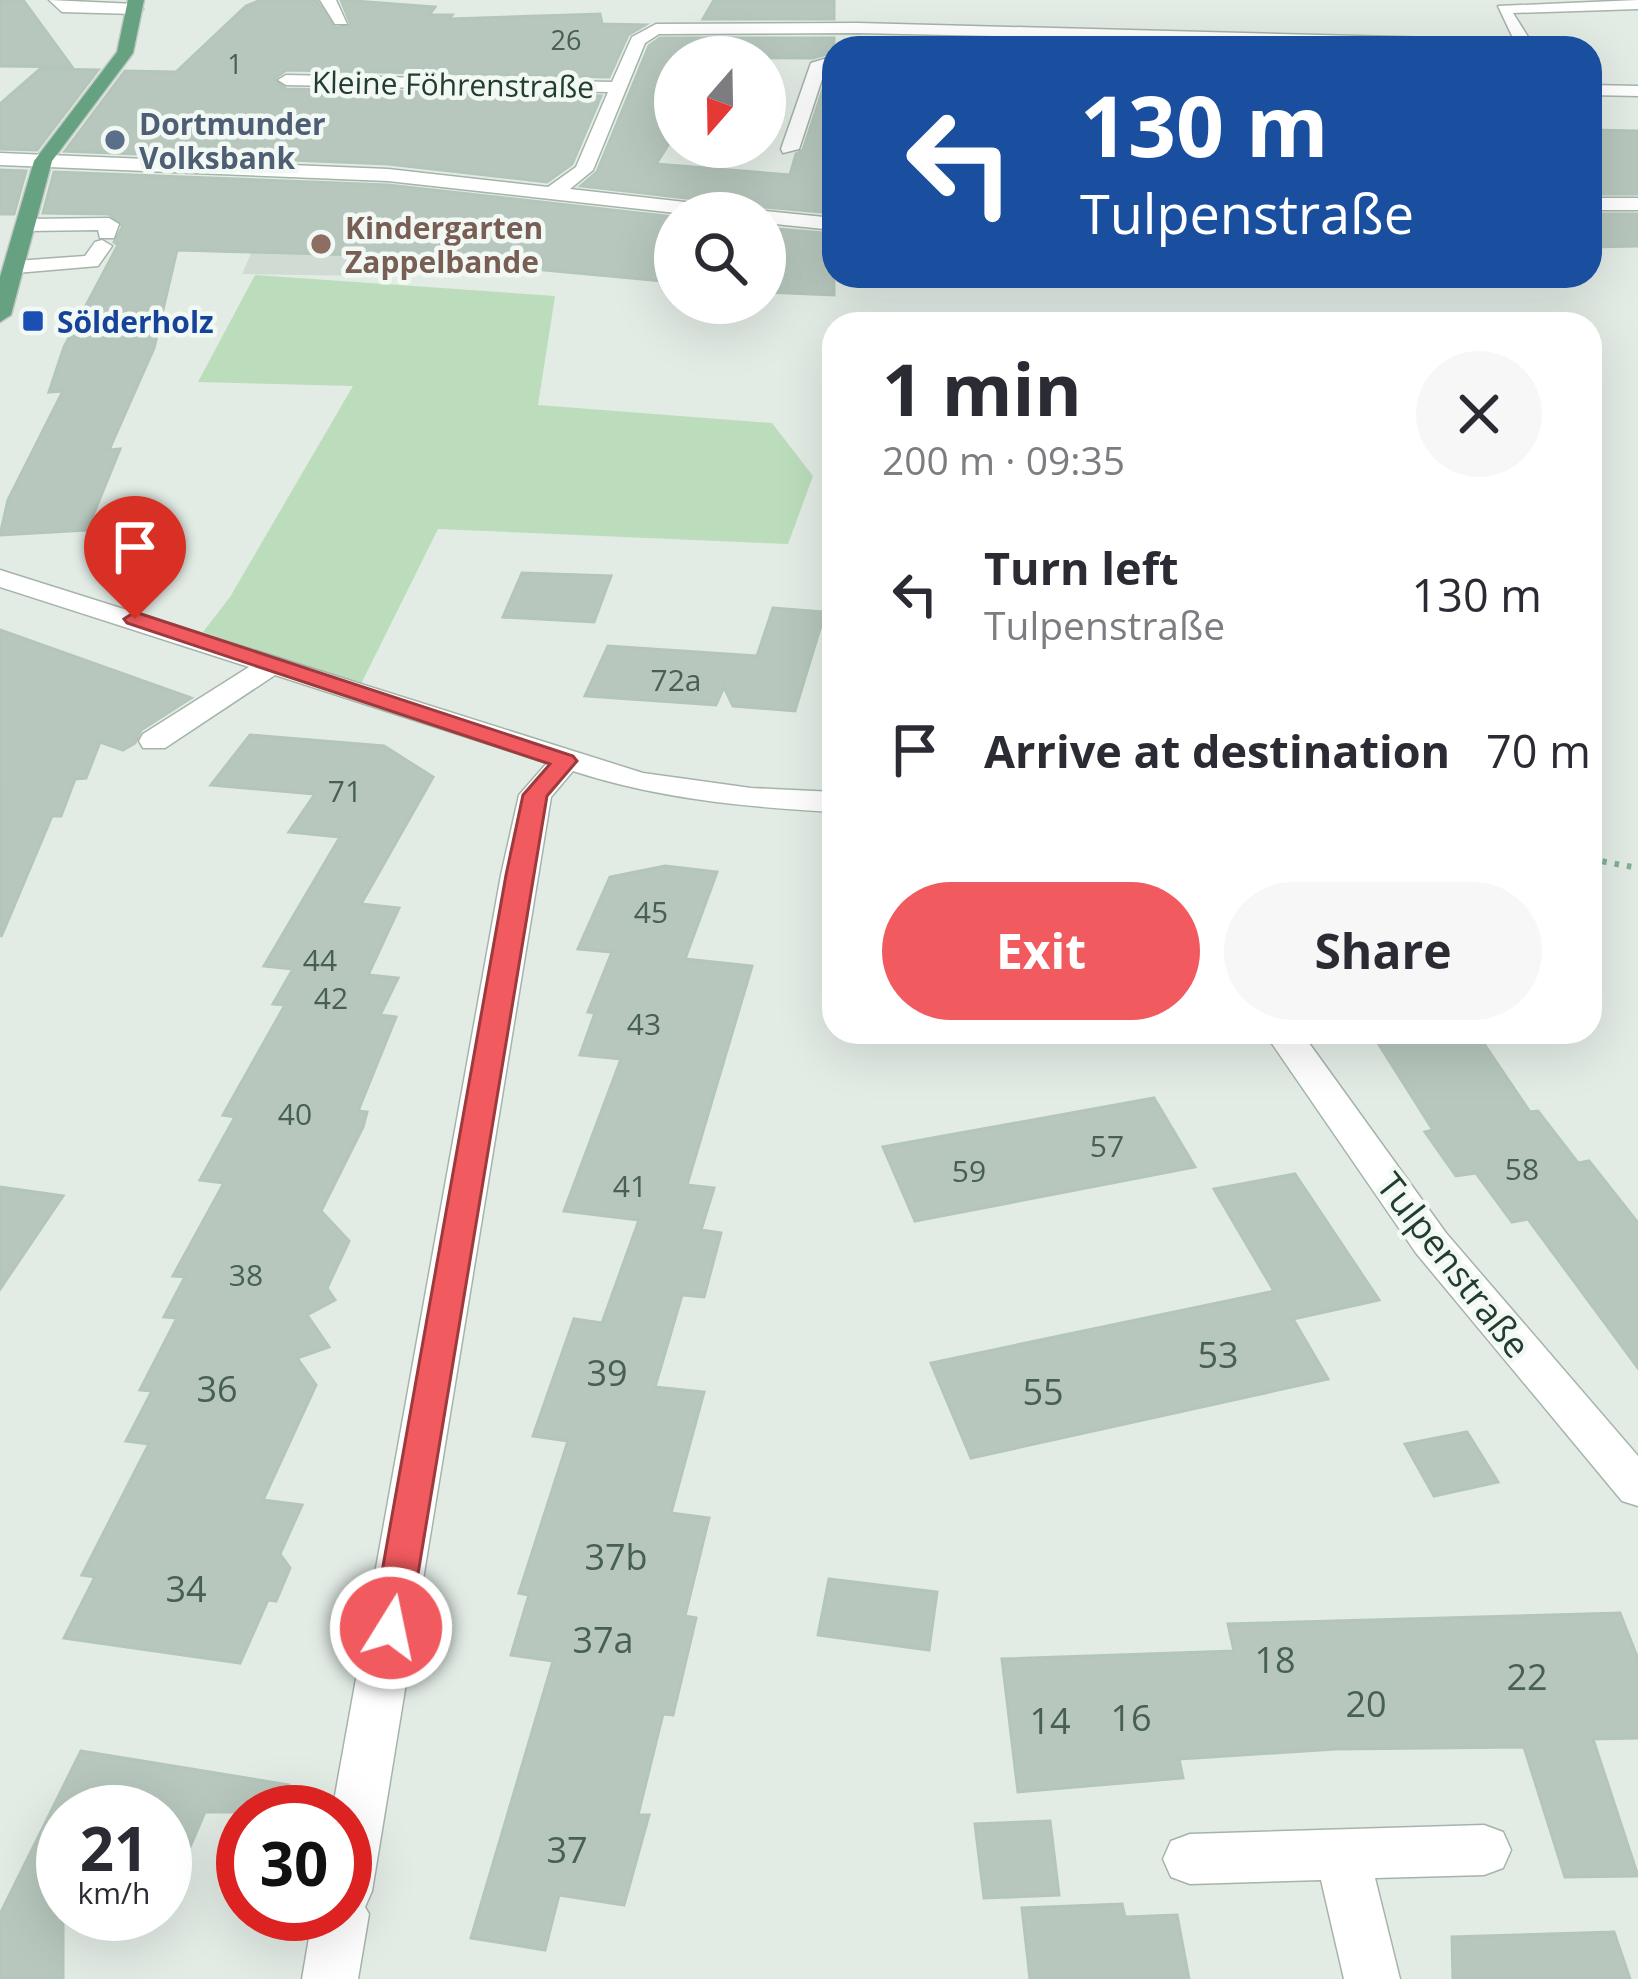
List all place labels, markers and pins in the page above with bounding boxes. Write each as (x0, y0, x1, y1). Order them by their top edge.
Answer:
place label: Dortmunder Volksbank (139, 103, 326, 178)
marker: Dortmunder Volksbank (102, 127, 128, 153)
place label: Kindergarten Zappelbande (345, 207, 543, 282)
marker: Kindergarten Zappelbande (308, 231, 334, 257)
place label: Sölderholz (57, 301, 214, 342)
marker: Sölderholz (20, 308, 46, 334)
pin (84, 496, 186, 619)

